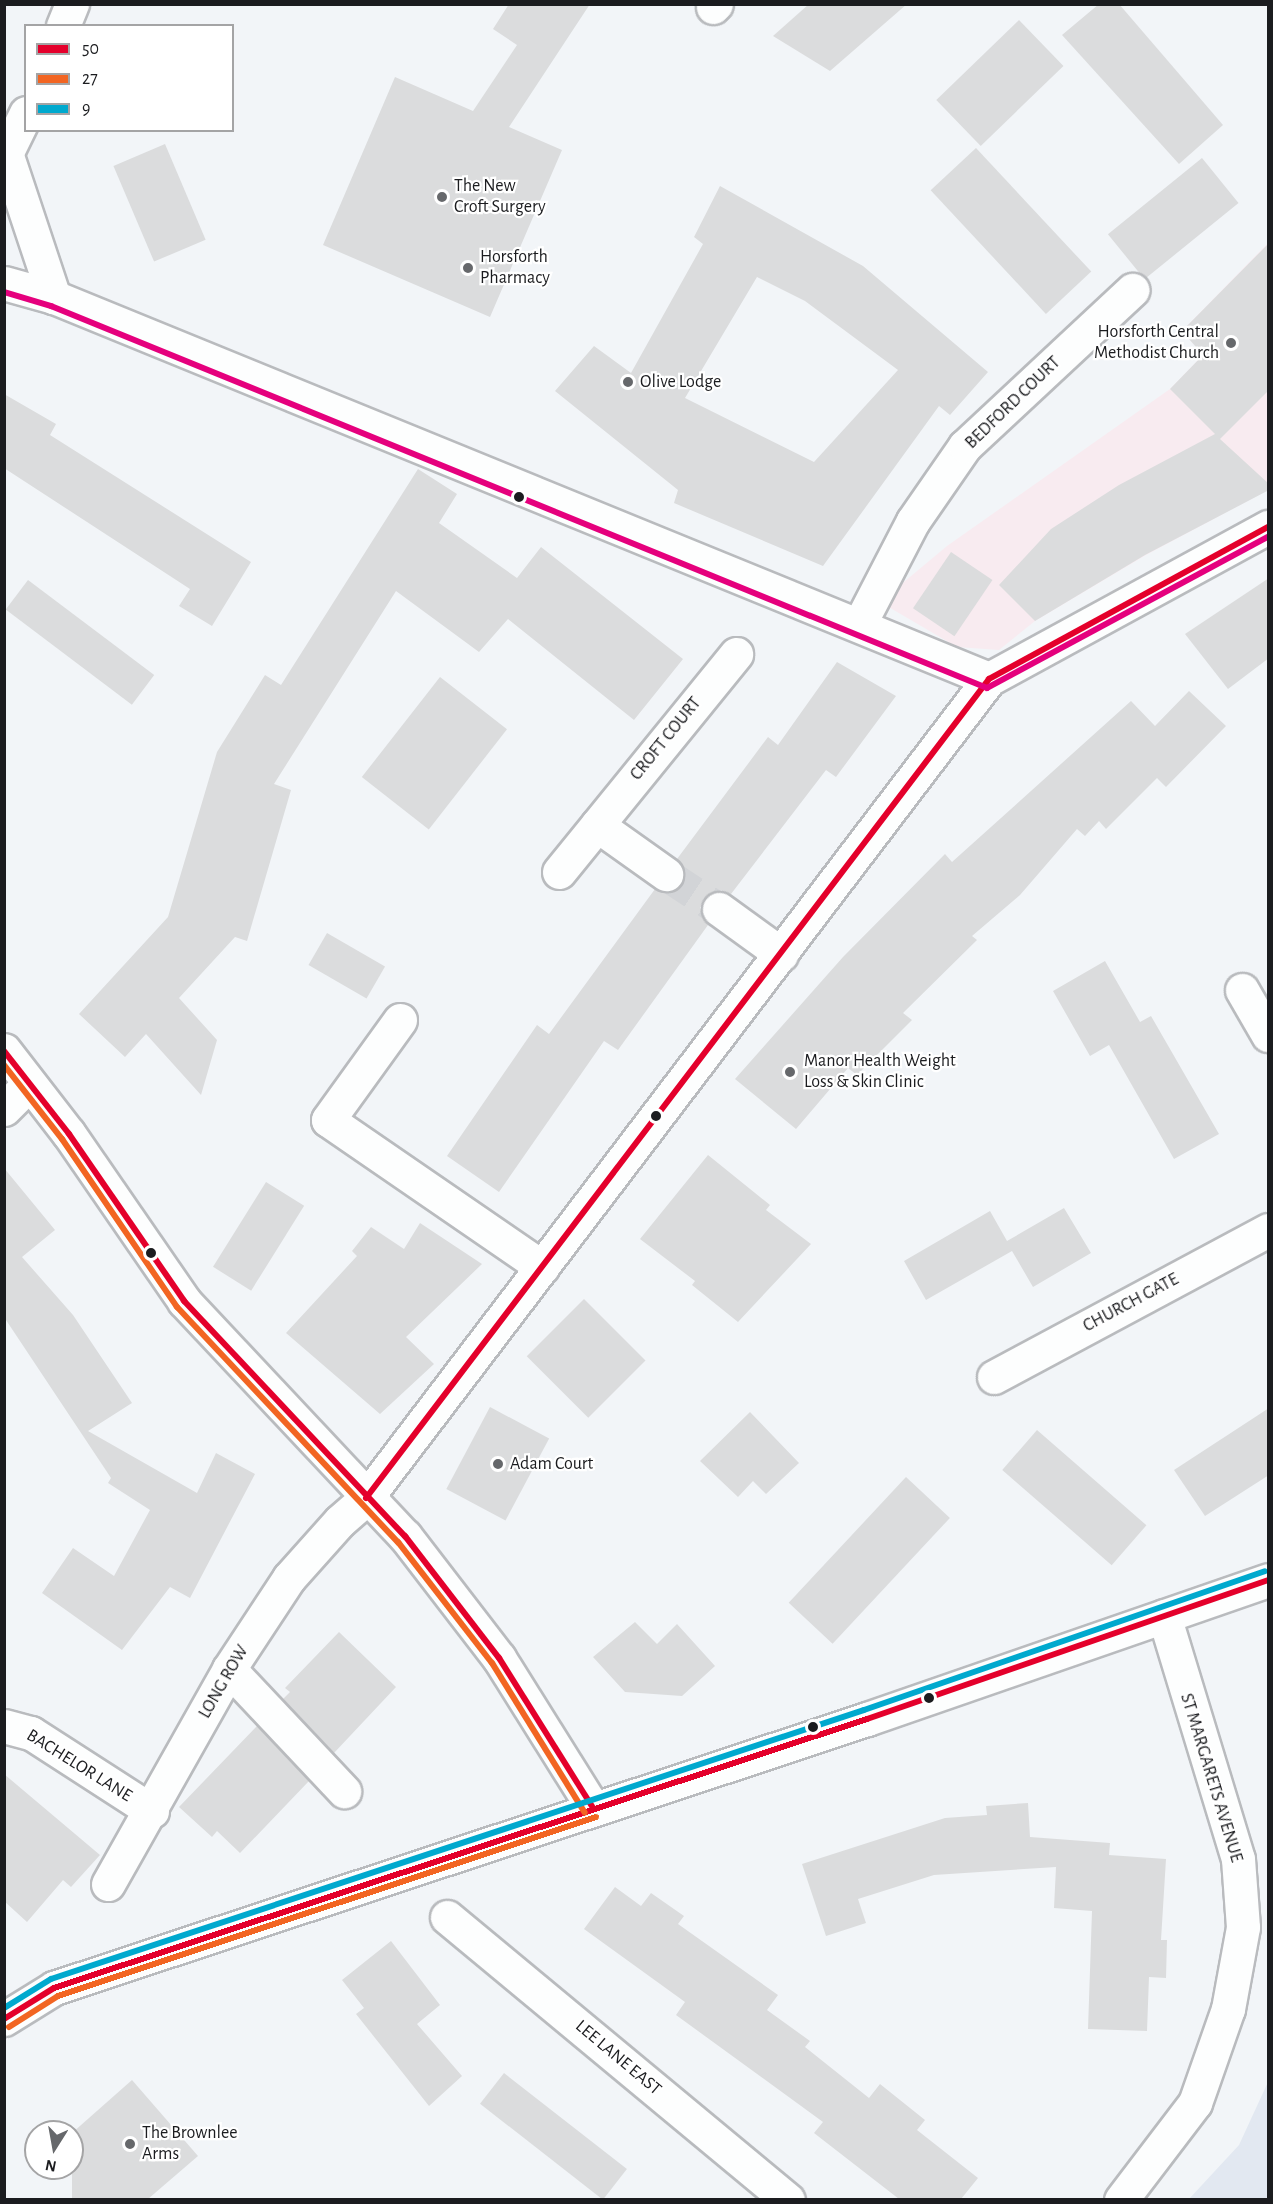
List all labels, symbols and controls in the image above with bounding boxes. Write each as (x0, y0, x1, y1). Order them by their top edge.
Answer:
legend (24, 24, 234, 132)
text: 50 (82, 40, 99, 58)
text: 27 (82, 70, 98, 88)
text: 9 (82, 100, 90, 118)
place label: The New Croft Surgery (454, 176, 546, 219)
marker: The New Croft Surgery (435, 190, 449, 204)
place label: Horsforth Pharmacy (480, 247, 550, 290)
marker: Horsforth Pharmacy (461, 261, 475, 275)
place label: Horsforth Central Methodist Church (1094, 322, 1219, 364)
marker: Horsforth Central Methodist Church (1224, 336, 1238, 350)
street label: BEDFORD COURT (961, 352, 1065, 454)
place label: Olive Lodge (640, 371, 721, 393)
marker: Olive Lodge (621, 375, 635, 389)
unlabelled marker (513, 491, 525, 503)
street label: CROFT COURT (626, 693, 706, 785)
place label: Manor Health Weight Loss & Skin Clinic (804, 1051, 956, 1094)
marker: Manor Health Weight Loss & Skin Clinic (781, 1063, 799, 1081)
unlabelled marker (650, 1110, 662, 1122)
unlabelled marker (145, 1247, 157, 1259)
street label: CHURCH GATE (1080, 1269, 1182, 1337)
place label: Adam Court (510, 1453, 593, 1475)
marker: Adam Court (491, 1457, 505, 1471)
street label: LONG ROW (194, 1641, 254, 1723)
street label: ST MARGARETS AVENUE (1175, 1691, 1247, 1865)
unlabelled marker (923, 1692, 935, 1704)
unlabelled marker (807, 1721, 819, 1733)
street label: BACHELOR LANE (22, 1725, 136, 1807)
street label: LEE LANE EAST (571, 2016, 665, 2100)
north arrow (24, 2120, 84, 2180)
place label: The Brownlee Arms (142, 2123, 238, 2166)
marker: The Brownlee Arms (123, 2137, 137, 2151)
text: N (44, 2157, 58, 2175)

